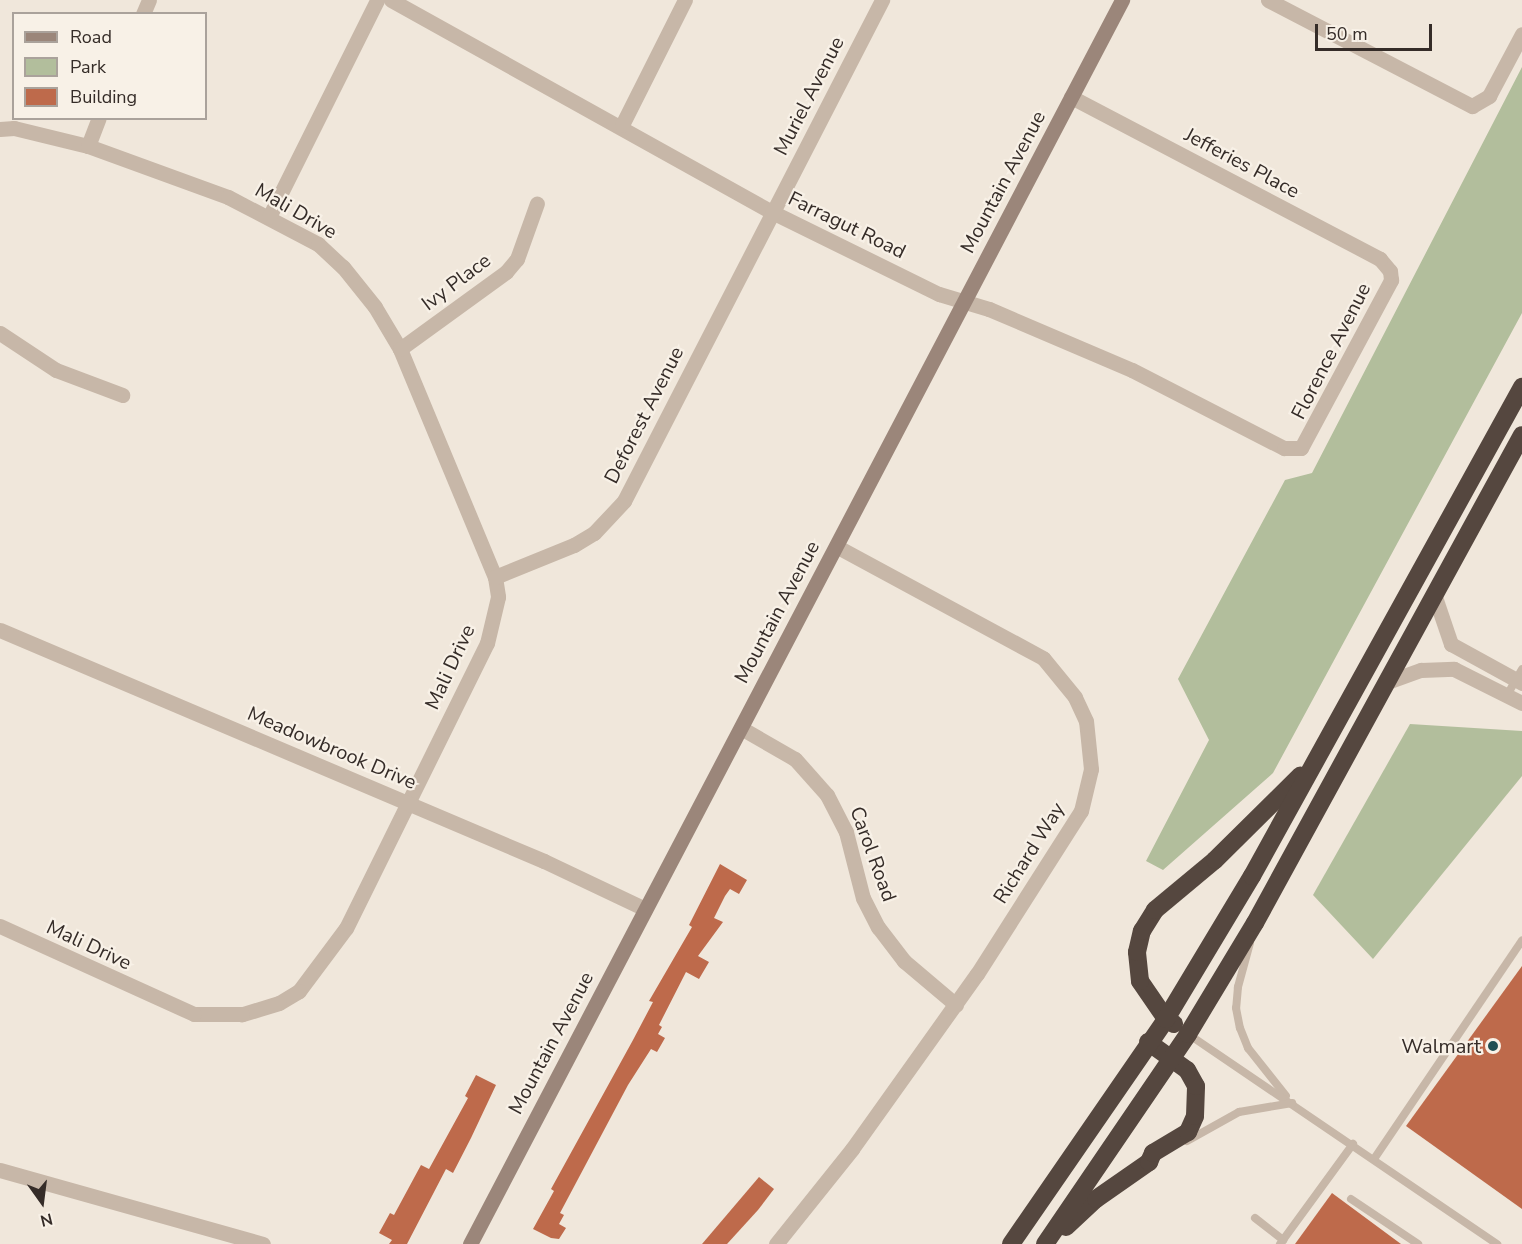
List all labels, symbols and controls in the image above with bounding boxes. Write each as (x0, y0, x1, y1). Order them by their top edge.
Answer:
legend (12, 12, 207, 120)
scale bar (1318, 12, 1435, 50)
text: 50 m (1326, 22, 1368, 46)
text: Road (70, 25, 112, 49)
street label: Muriel Avenue (769, 33, 849, 159)
text: Park (70, 55, 106, 79)
text: Building (70, 85, 137, 109)
street label: Mountain Avenue (955, 107, 1051, 257)
street label: Jefferies Place (1180, 123, 1304, 203)
street label: Mali Drive (251, 178, 341, 244)
street label: Farragut Road (784, 186, 910, 264)
street label: Ivy Place (417, 248, 495, 316)
street label: Florence Avenue (1286, 279, 1376, 423)
street label: Deforest Avenue (599, 343, 689, 487)
street label: Mountain Avenue (729, 537, 825, 687)
street label: Mali Drive (420, 621, 480, 713)
street label: Meadowbrook Drive (244, 702, 420, 794)
street label: Richard Way (988, 798, 1070, 908)
street label: Carol Road (845, 803, 901, 905)
street label: Mali Drive (43, 915, 135, 975)
street label: Mountain Avenue (503, 968, 599, 1118)
place label: Walmart (1401, 1034, 1481, 1058)
marker: Walmart (1486, 1039, 1500, 1053)
north arrow (12, 1172, 72, 1232)
text: N (38, 1207, 55, 1232)

